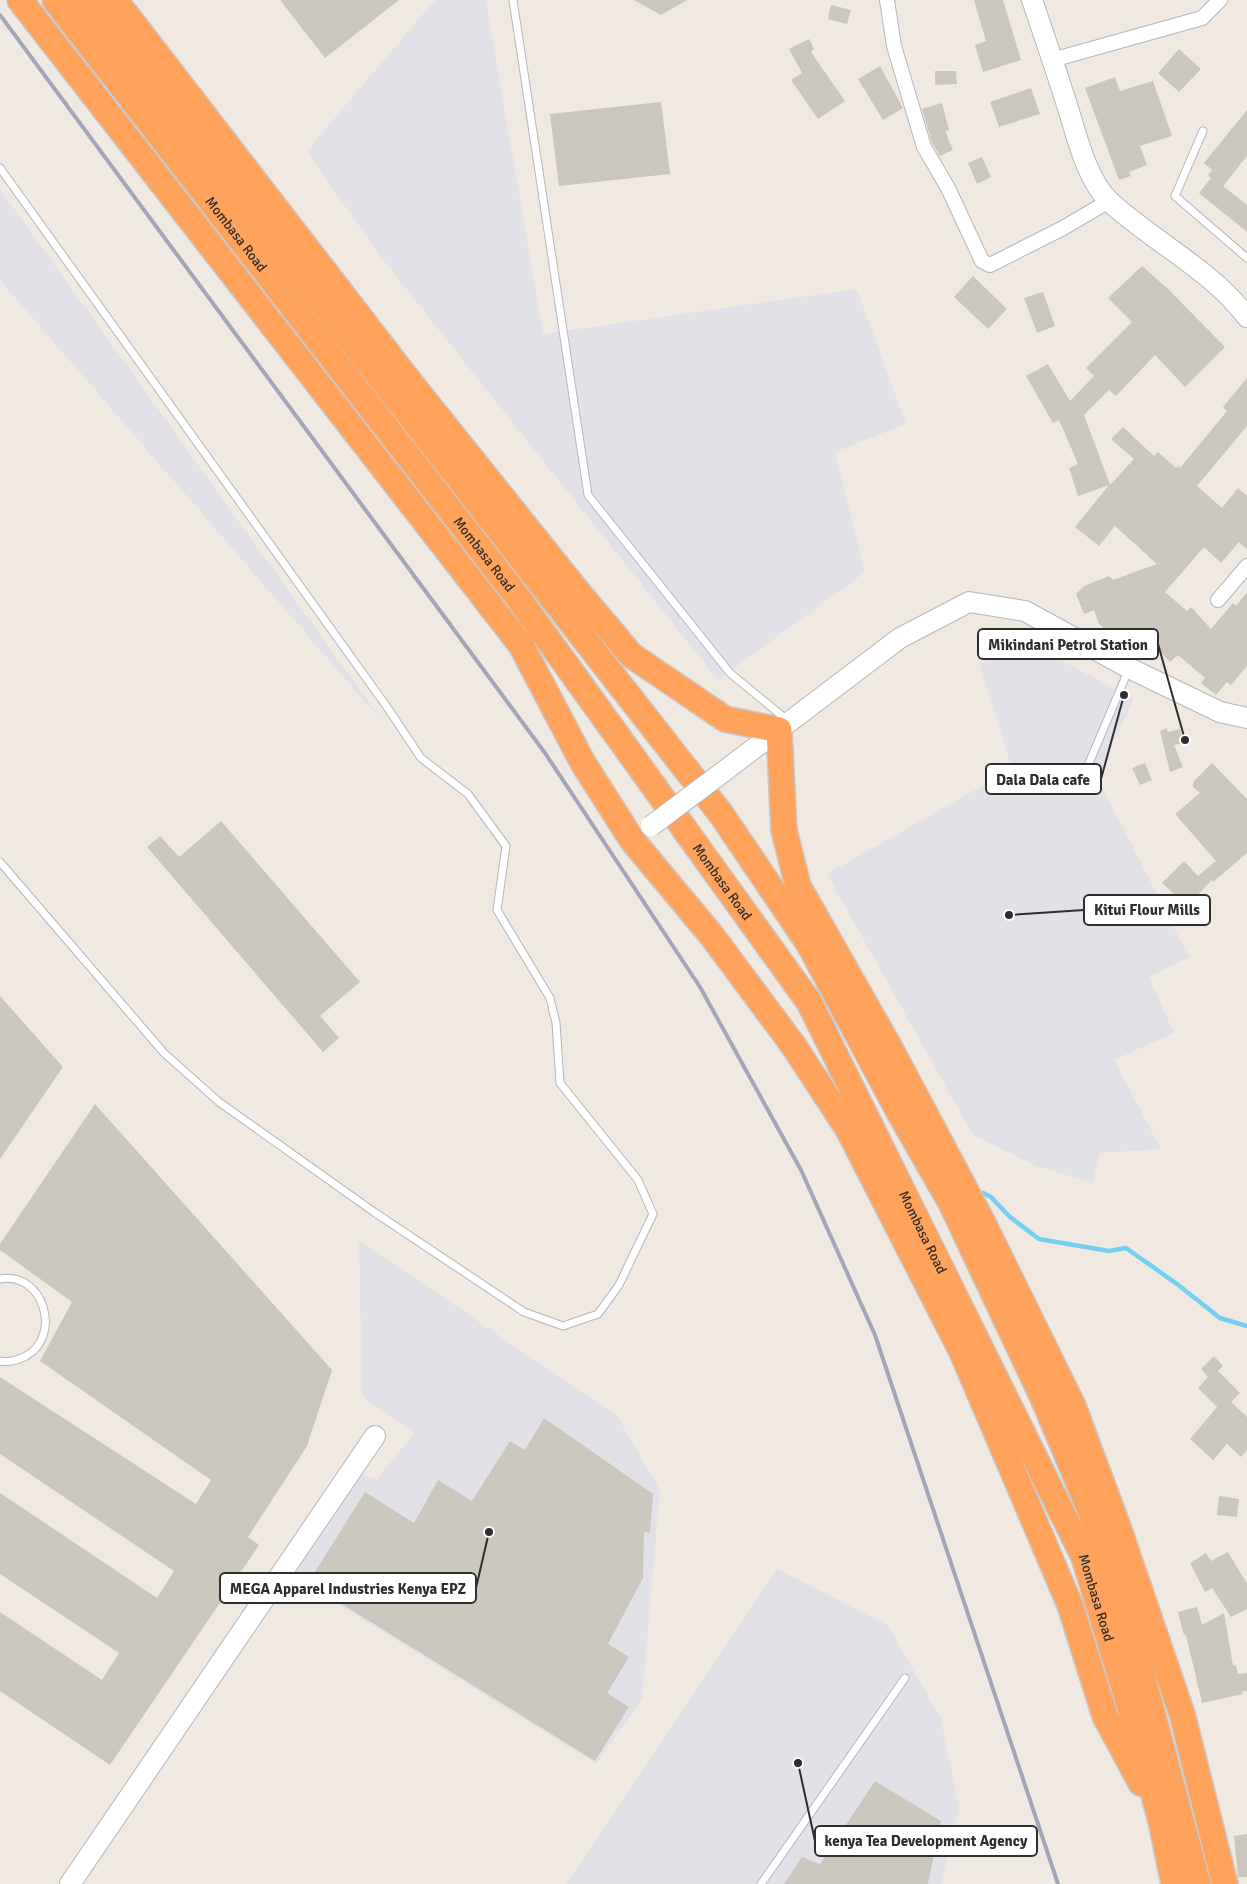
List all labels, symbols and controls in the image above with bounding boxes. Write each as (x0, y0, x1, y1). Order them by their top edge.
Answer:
street label: Mombasa Road (201, 193, 270, 275)
street label: Mombasa Road (449, 513, 518, 595)
callout: Mikindani Petrol Station (978, 629, 1158, 659)
text: Mikindani Petrol Station (988, 636, 1148, 654)
callout: Dala Dala cafe (986, 764, 1101, 794)
text: Dala Dala cafe (996, 771, 1090, 789)
street label: Mombasa Road (689, 840, 755, 924)
callout: Kitui Flour Mills (1084, 895, 1210, 925)
text: Kitui Flour Mills (1094, 901, 1200, 919)
street label: Mombasa Road (895, 1188, 950, 1277)
street label: Mombasa Road (1075, 1552, 1117, 1643)
callout: MEGA Apparel Industries Kenya EPZ (220, 1573, 476, 1603)
text: MEGA Apparel Industries Kenya EPZ (230, 1580, 467, 1598)
callout: kenya Tea Development Agency (815, 1826, 1037, 1856)
text: kenya Tea Development Agency (825, 1832, 1028, 1850)

